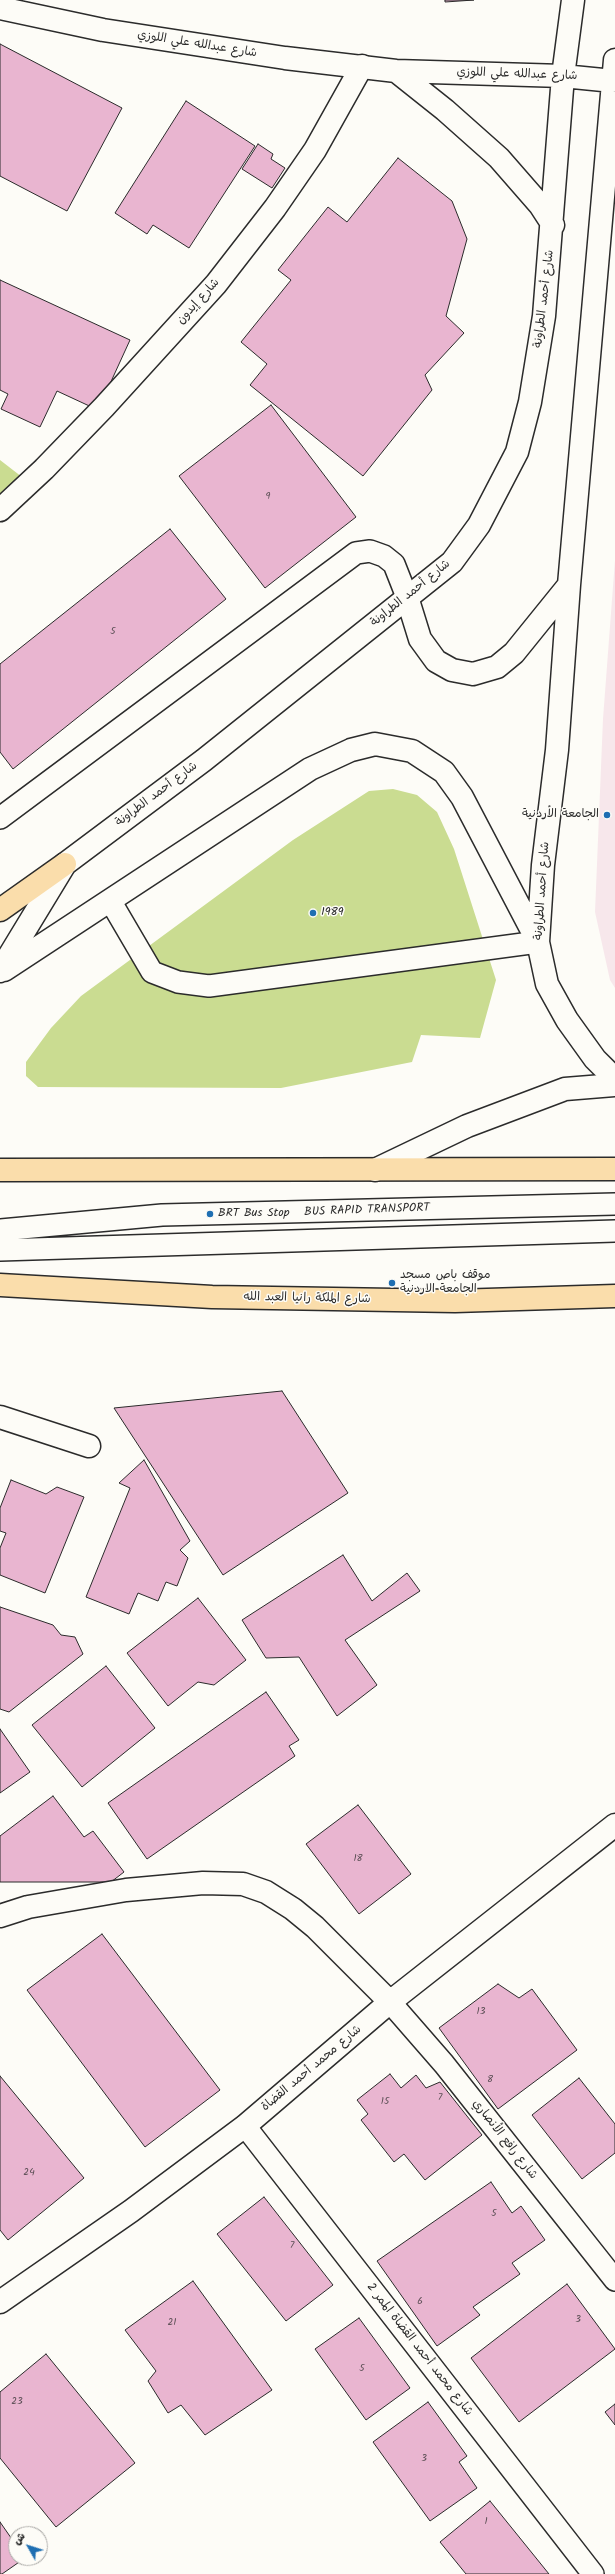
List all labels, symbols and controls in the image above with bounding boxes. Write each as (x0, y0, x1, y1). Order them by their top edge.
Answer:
street label: شارع عبدالله علي اللوزي (136, 28, 258, 62)
street label: شارع عبدالله علي اللوزي (456, 66, 578, 84)
street label: شارع أحمد الطراونة (532, 249, 558, 349)
street label: شارع إيدون (175, 276, 223, 328)
house number: 9 (266, 491, 270, 503)
street label: شارع أحمد الطراونة (368, 557, 454, 631)
house number: 5 (110, 626, 116, 638)
street label: شارع أحمد الطراونة (113, 760, 201, 830)
place label: الجامعة الأردنية (522, 808, 599, 822)
marker: الجامعة الأردنية (602, 810, 612, 820)
street label: شارع أحمد الطراونة (532, 841, 554, 941)
place label: 1989 (321, 906, 344, 920)
marker: 1989 (308, 908, 318, 918)
street label: BUS RAPID TRANSPORT (304, 1202, 430, 1220)
place label: BRT Bus Stop (218, 1207, 289, 1221)
marker: BRT Bus Stop (205, 1209, 215, 1219)
place label: موقف باص مسجد الجامعة الاردنية (400, 1269, 490, 1297)
marker: موقف باص مسجد الجامعة الاردنية (387, 1278, 397, 1288)
street label: شارع الملكة رانيا العبد الله (243, 1291, 371, 1307)
house number: 18 (353, 1853, 363, 1865)
house number: 13 (477, 2006, 485, 2018)
street label: شارع محمد أحمد القضاة (259, 2023, 365, 2115)
house number: 8 (487, 2074, 493, 2086)
house number: 7 (438, 2092, 442, 2104)
house number: 15 (381, 2096, 389, 2108)
street label: شارع رافع الأنصاري (468, 2097, 540, 2183)
house number: 24 (23, 2167, 35, 2179)
house number: 5 (491, 2208, 497, 2220)
house number: 7 (290, 2240, 294, 2252)
street label: شارع محمد أحمد القضاة الممر 2 (363, 2281, 475, 2419)
house number: 6 (417, 2296, 423, 2308)
house number: 3 (575, 2314, 581, 2326)
house number: 21 (168, 2317, 176, 2329)
house number: 5 (359, 2363, 365, 2375)
house number: 23 (11, 2396, 23, 2408)
house number: 3 (421, 2453, 427, 2465)
house number: 1 (484, 2516, 488, 2528)
north arrow (8, 2526, 48, 2566)
text: ش (9, 2529, 30, 2549)

